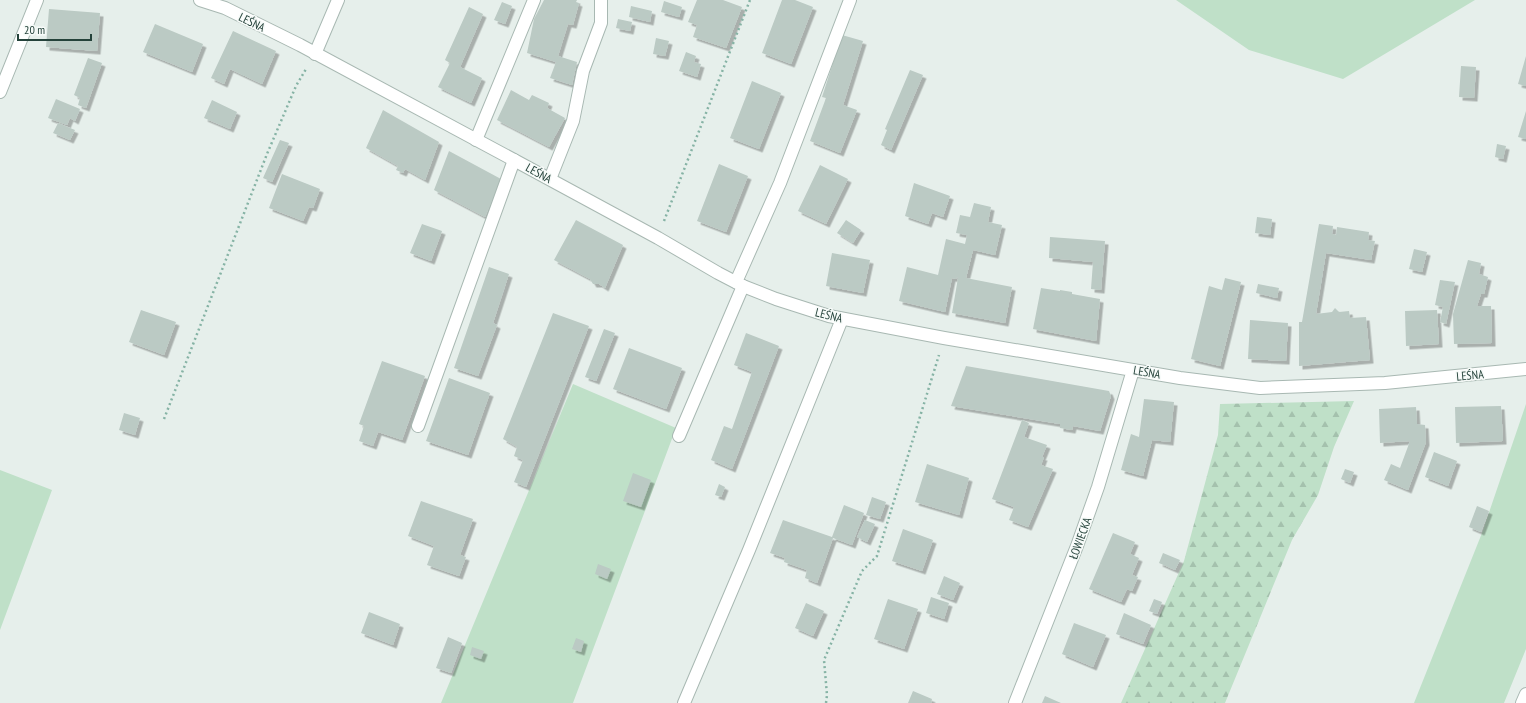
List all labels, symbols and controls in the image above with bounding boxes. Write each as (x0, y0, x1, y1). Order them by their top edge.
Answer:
street label: LEŚNA (236, 9, 268, 35)
scale bar (18, 16, 91, 42)
text: 20 m (24, 22, 45, 37)
street label: LEŚNA (523, 160, 555, 186)
street label: LEŚNA (814, 304, 844, 326)
street label: LEŚNA (1132, 362, 1162, 382)
street label: LEŚNA (1456, 366, 1485, 384)
street label: ŁOWIECKA (1066, 515, 1095, 561)

